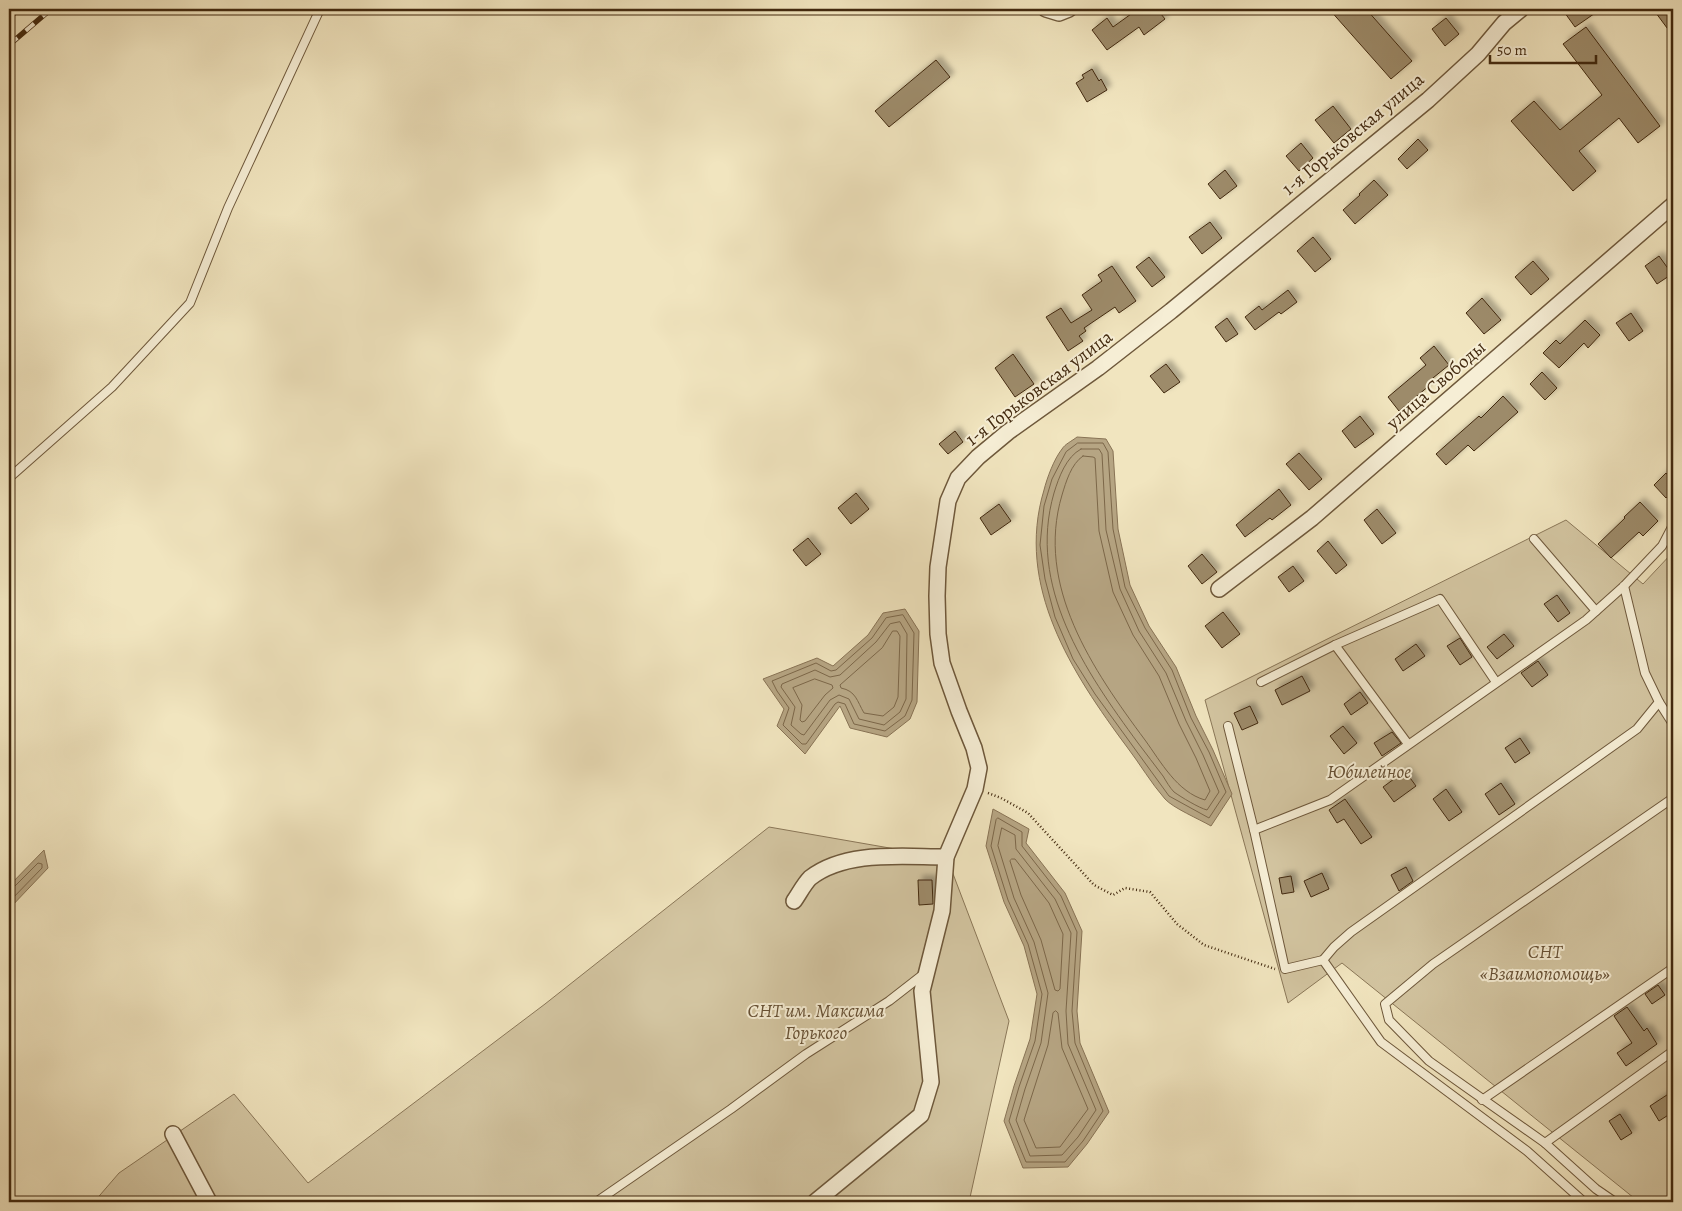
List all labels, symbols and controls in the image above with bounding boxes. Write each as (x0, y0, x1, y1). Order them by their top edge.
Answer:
scale bar (1490, 32, 1596, 64)
text: 50 m (1497, 40, 1527, 60)
street label: 1-я Горьковская улица (1276, 67, 1430, 201)
street label: 1-я Горьковская улица (960, 324, 1118, 452)
street label: улица Свободы (1380, 335, 1491, 436)
park label: Юбилейное (1327, 759, 1411, 785)
park label: СНТ «Взаимопомощь» (1480, 939, 1610, 987)
park label: СНТ им. Максима Горького (747, 998, 885, 1046)

